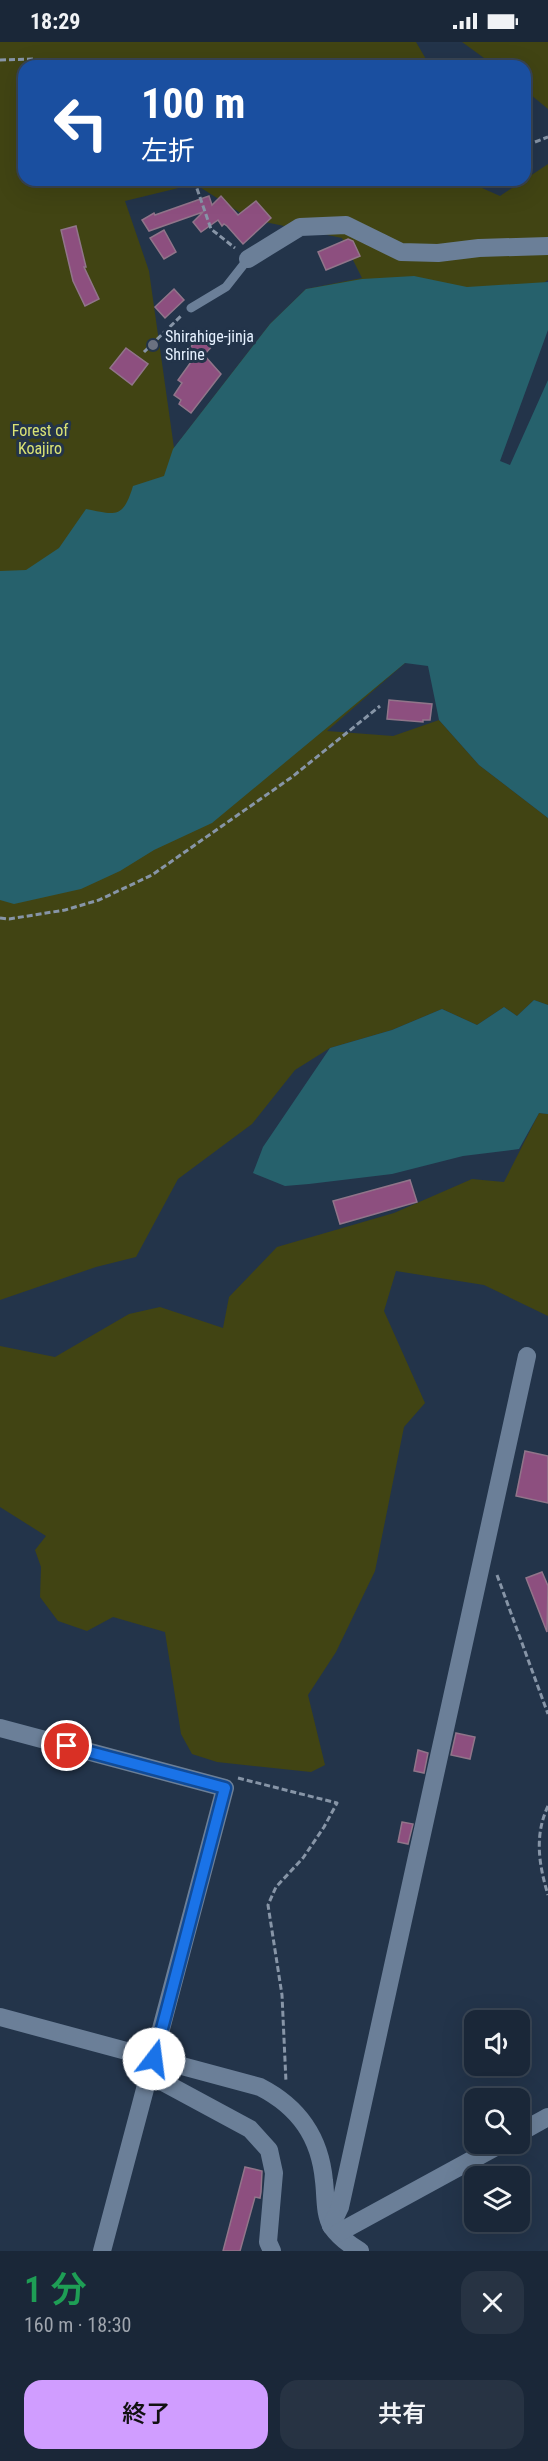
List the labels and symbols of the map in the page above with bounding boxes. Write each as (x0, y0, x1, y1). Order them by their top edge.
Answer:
place label: Shirahige-jinja Shrine (165, 327, 254, 364)
marker: Shirahige-jinja Shrine (146, 338, 160, 352)
park label: Forest of Koajiro (12, 421, 68, 458)
pin (41, 1720, 92, 1771)
position arrow (122, 2027, 186, 2091)

